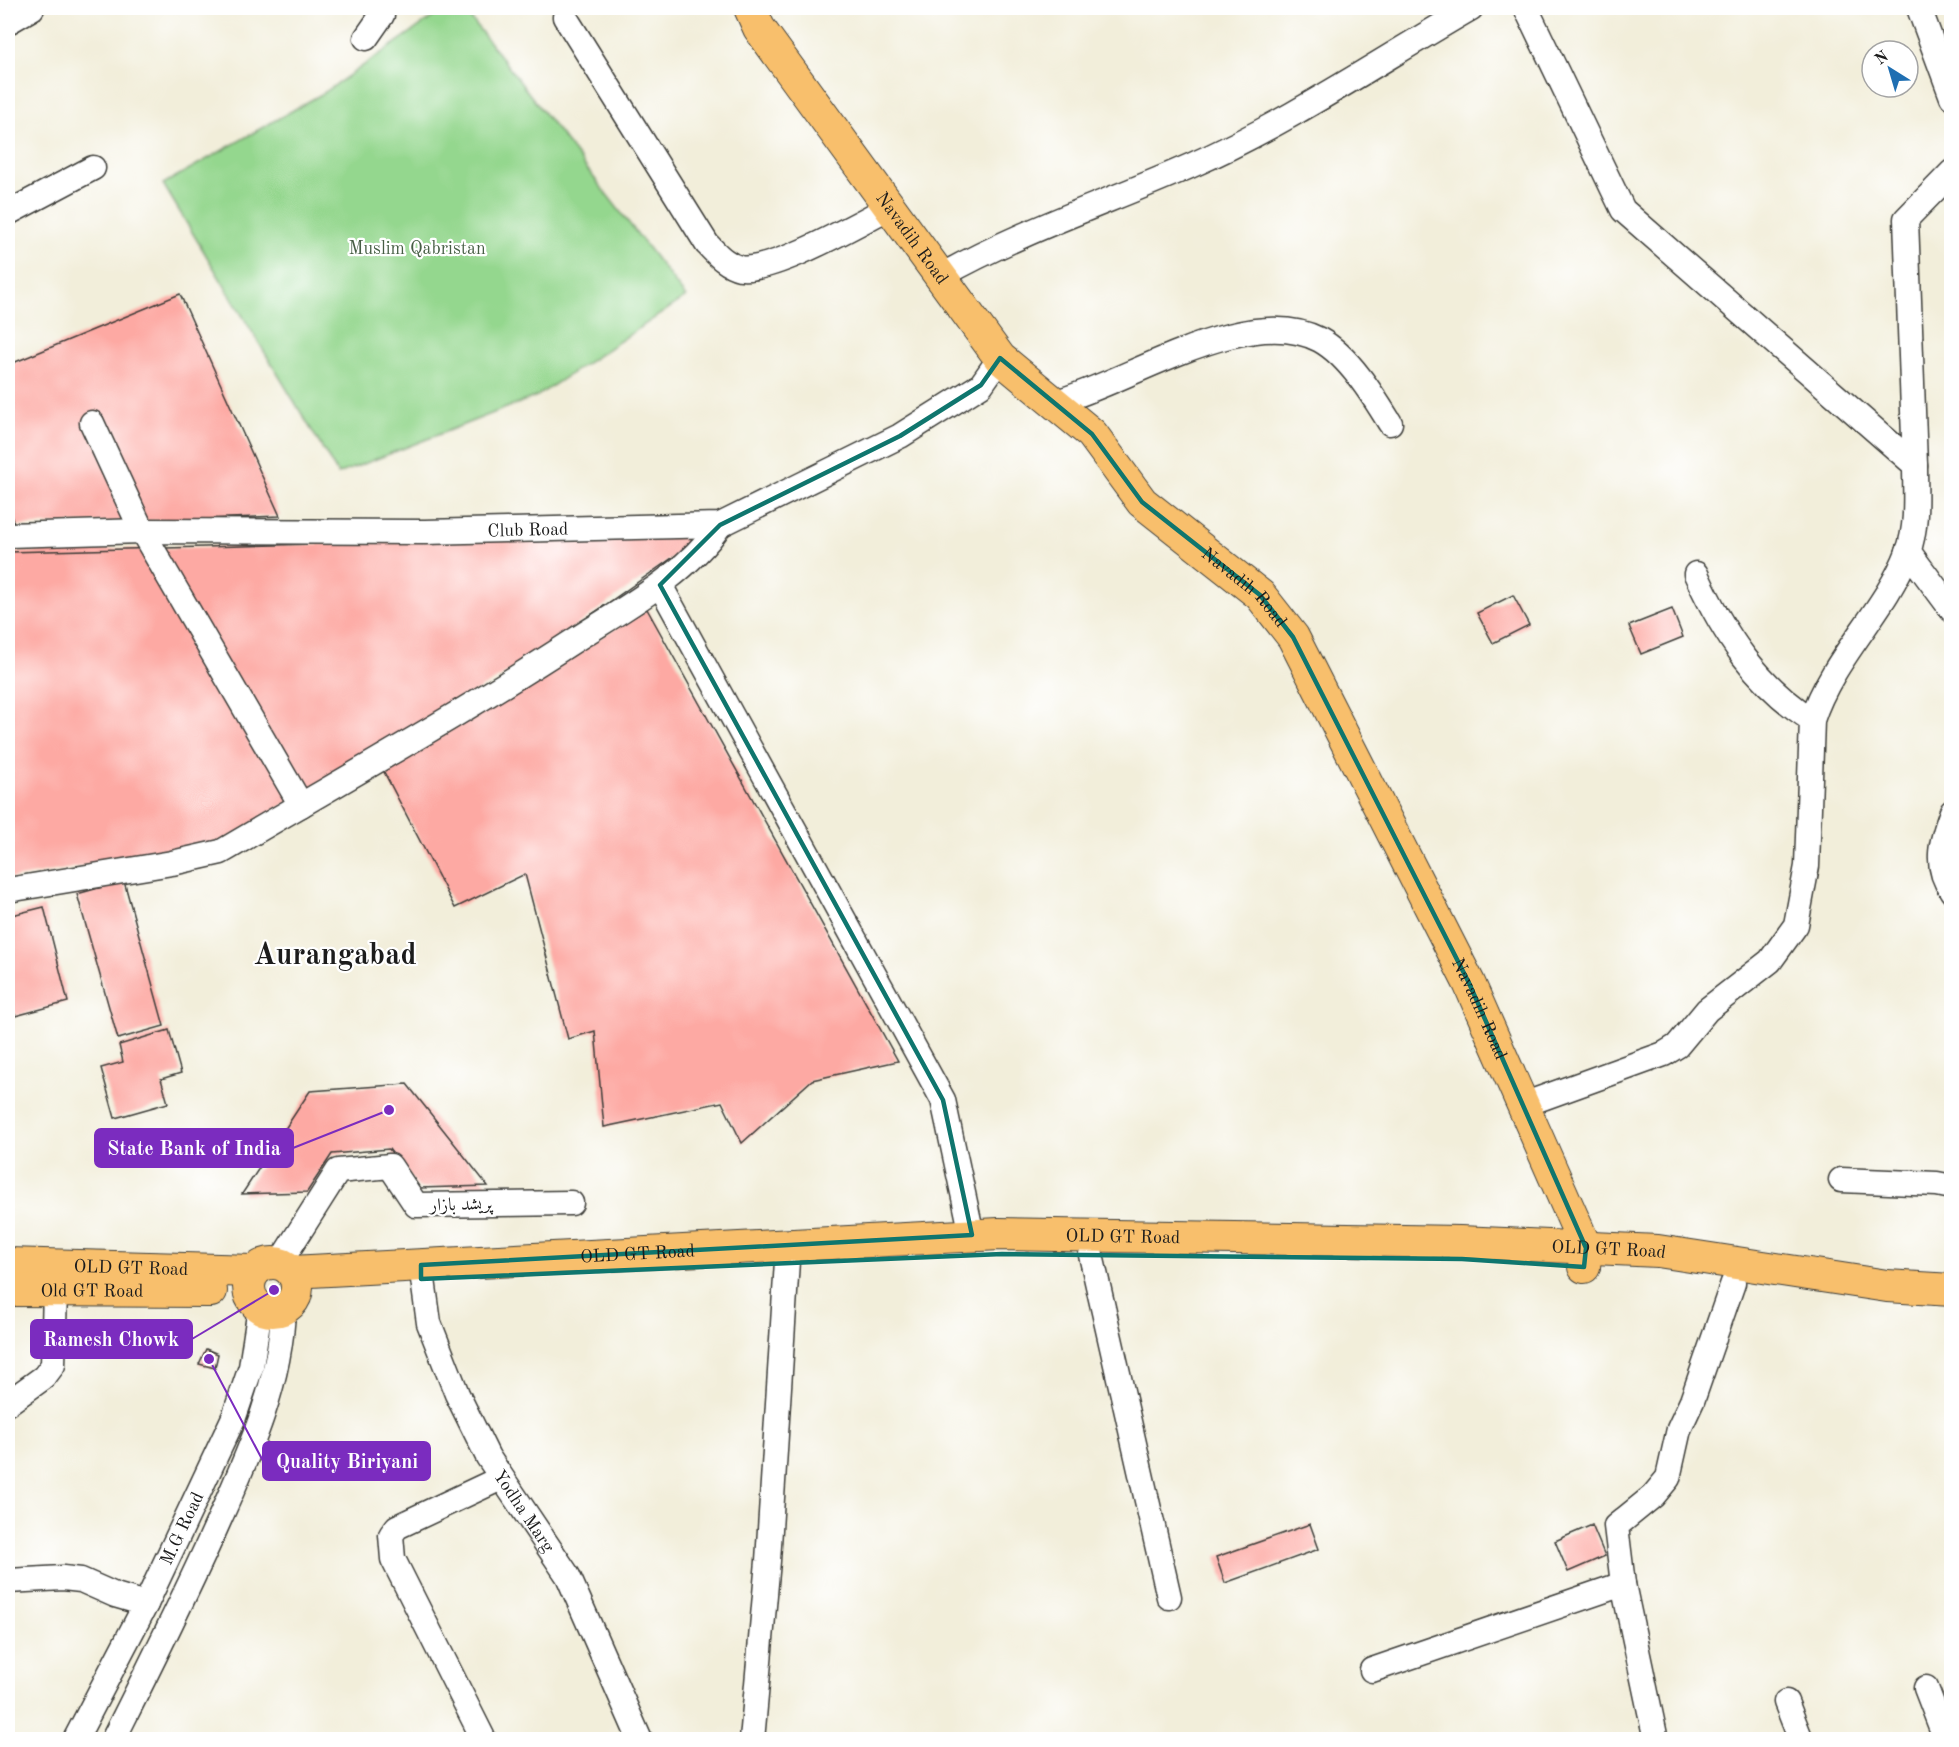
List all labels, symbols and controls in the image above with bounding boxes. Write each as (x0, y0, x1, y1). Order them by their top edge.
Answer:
north arrow (1860, 39, 1920, 99)
text: N (1872, 48, 1892, 69)
street label: Navadih Road (872, 189, 951, 288)
park label: Muslim Qabristan (348, 240, 486, 258)
street label: Club Road (487, 521, 569, 541)
street label: Navadih Road (1198, 545, 1290, 631)
district label: Aurangabad (253, 941, 417, 971)
street label: Navadih Road (1448, 955, 1510, 1063)
callout: State Bank of India (95, 1129, 293, 1167)
text: State Bank of India (107, 1140, 281, 1160)
street label: پریشد بازار (428, 1195, 494, 1216)
street label: OLD GT Road (1065, 1227, 1180, 1247)
street label: OLD GT Road (1551, 1238, 1667, 1262)
street label: OLD GT Road (580, 1242, 695, 1266)
street label: OLD GT Road (73, 1258, 189, 1279)
street label: Old GT Road (40, 1282, 144, 1301)
callout: Ramesh Chowk (31, 1320, 192, 1358)
text: Ramesh Chowk (43, 1331, 179, 1351)
callout: Quality Biriyani (263, 1442, 430, 1480)
text: Quality Biriyani (276, 1453, 418, 1473)
street label: Yodha Marg (489, 1467, 558, 1556)
street label: M.G Road (158, 1490, 207, 1568)

